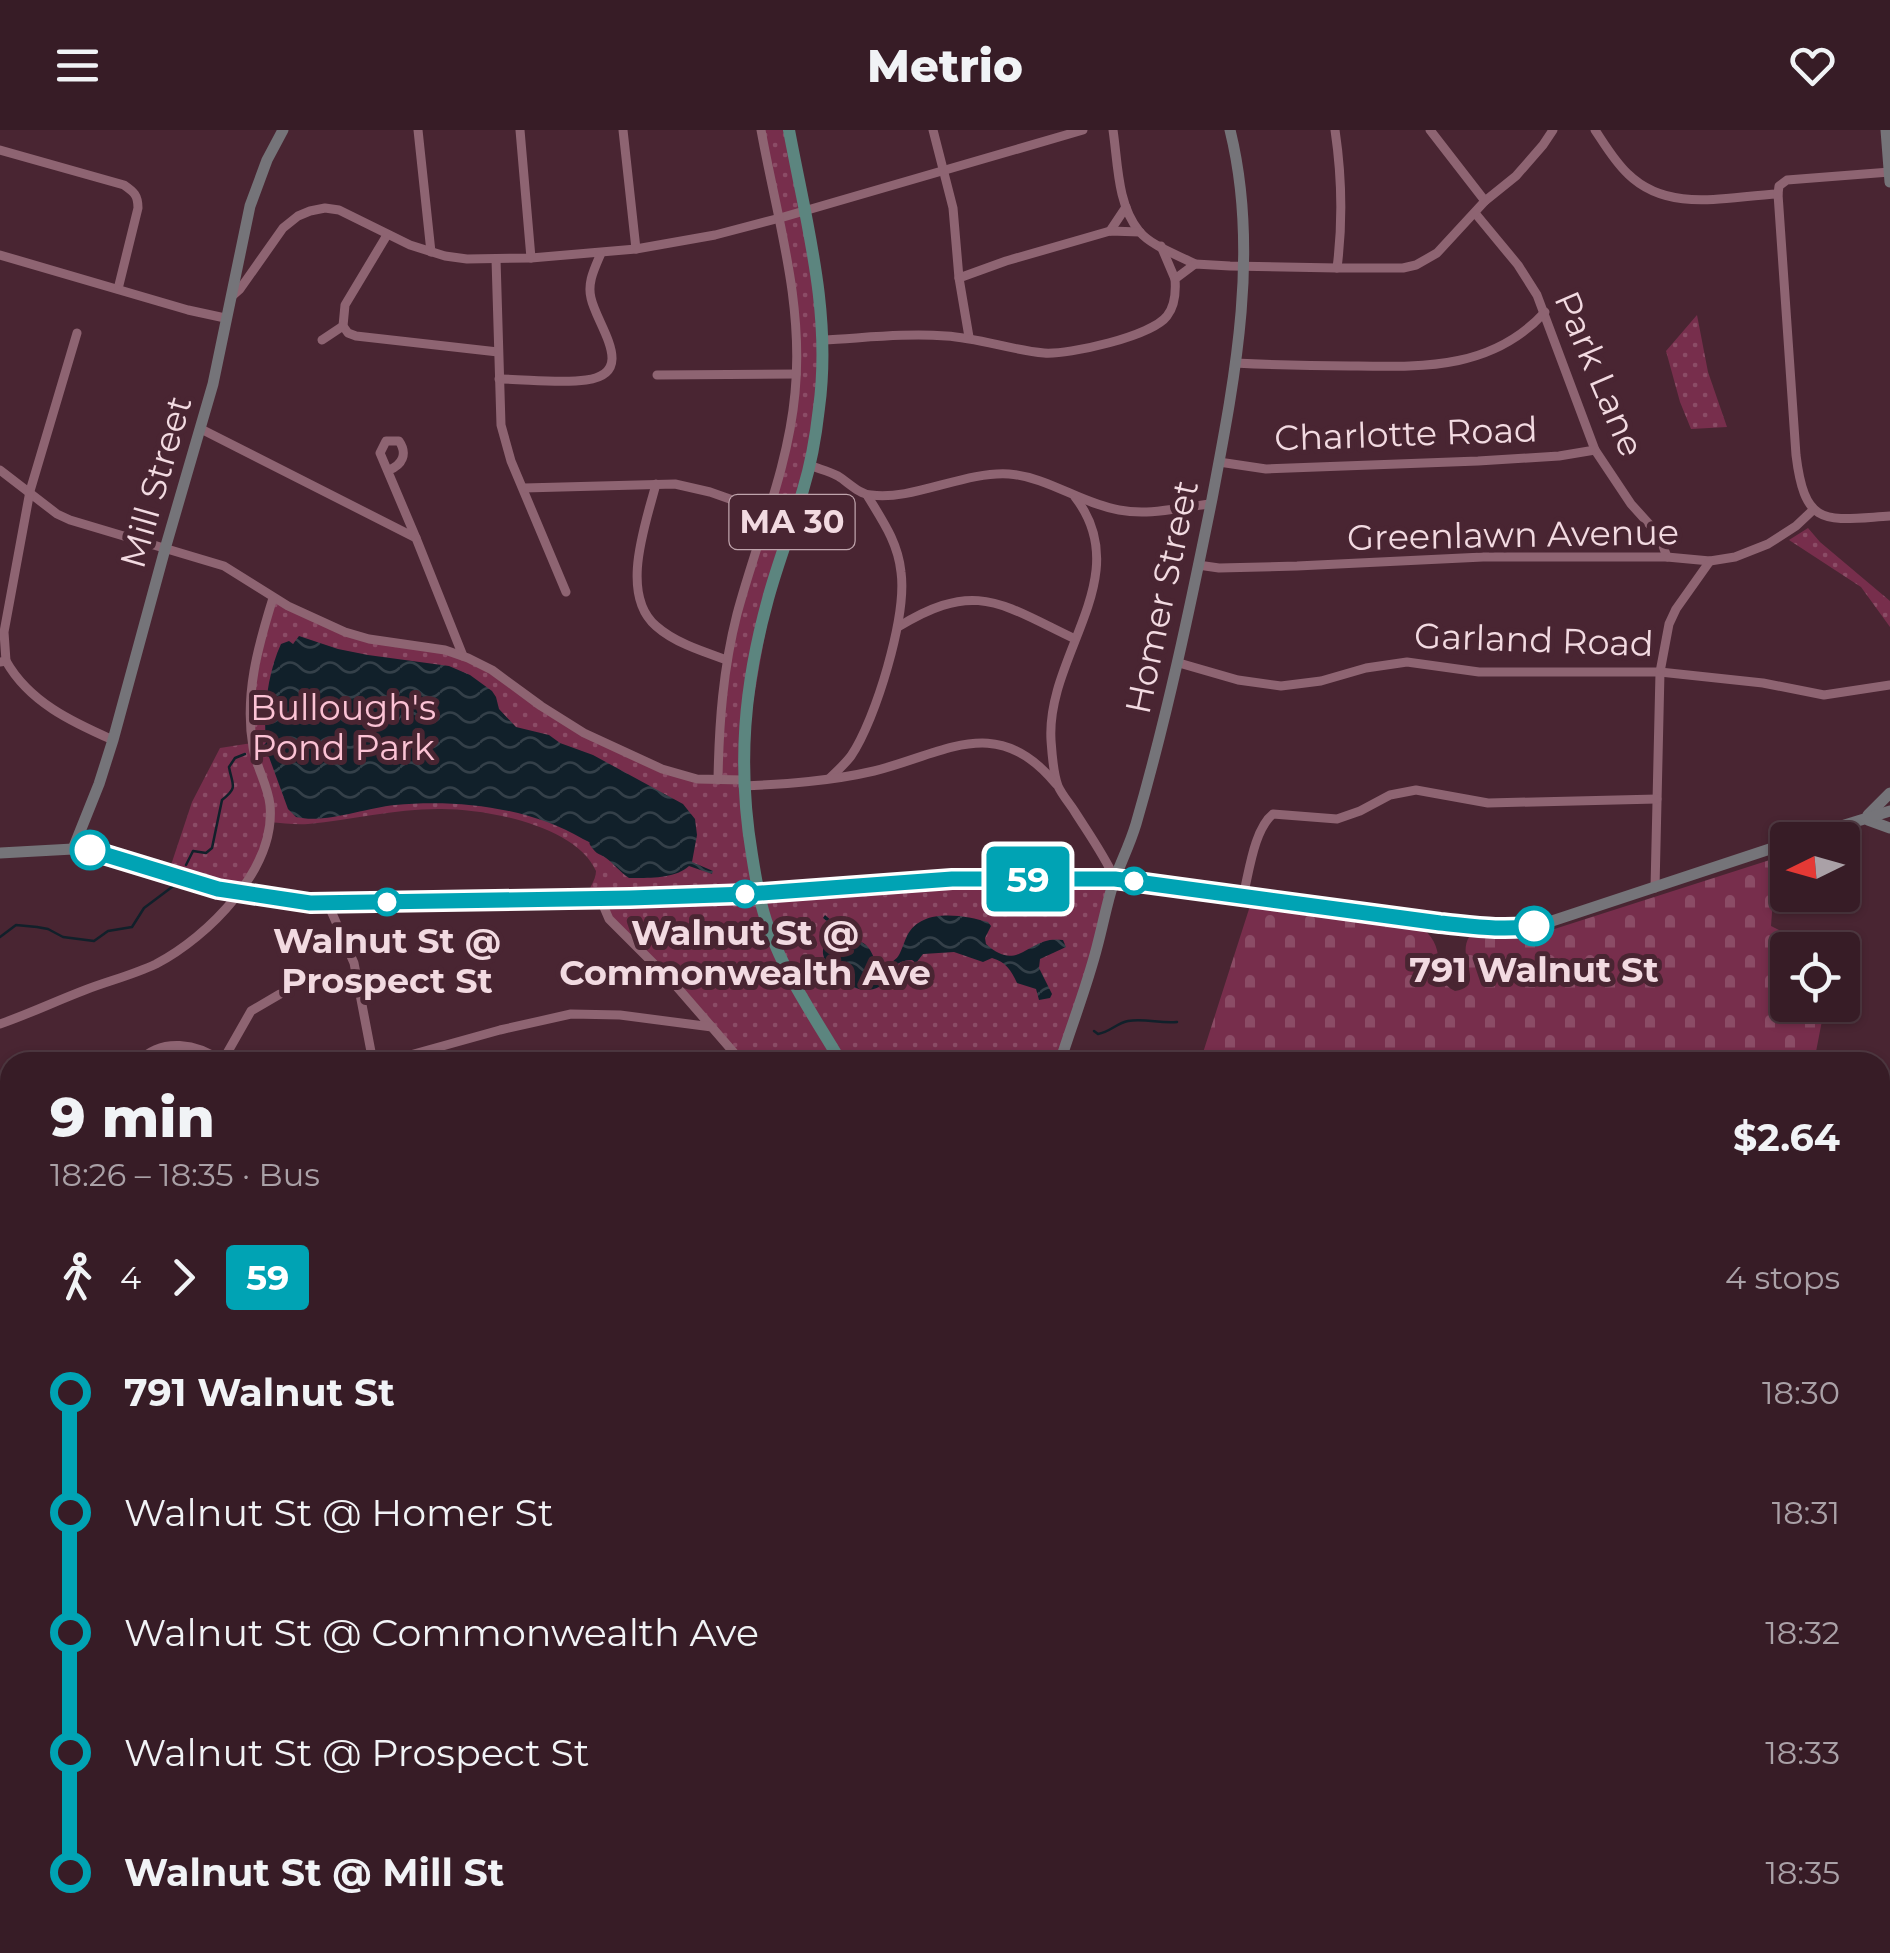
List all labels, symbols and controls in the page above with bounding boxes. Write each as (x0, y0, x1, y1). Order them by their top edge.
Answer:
icon: menu (50, 38, 105, 93)
text: Metrio (867, 38, 1023, 93)
icon: heart (1785, 38, 1840, 93)
street label: Park Lane (1545, 285, 1653, 463)
street label: Mill Street (111, 391, 201, 573)
street label: Charlotte Road (1274, 407, 1538, 460)
street label: Homer Street (1116, 476, 1207, 718)
road number: MA 30 (730, 495, 854, 549)
street label: Greenlawn Avenue (1347, 510, 1679, 559)
street label: Garland Road (1414, 614, 1654, 665)
park label: Bullough's Pond Park (250, 686, 436, 769)
north arrow (1770, 822, 1860, 912)
map controls (1770, 822, 1860, 1022)
unlabelled marker (71, 831, 109, 869)
line badge: 59 (983, 846, 1073, 912)
text: 59 (1006, 858, 1050, 901)
unlabelled marker (1121, 868, 1147, 894)
marker: Walnut St @ Commonwealth Ave (732, 881, 758, 907)
marker: Walnut St @ Prospect St (374, 889, 400, 915)
marker: 791 Walnut St (1515, 907, 1553, 945)
place label: Walnut St @ Commonwealth Ave (559, 911, 931, 994)
place label: Walnut St @ Prospect St (273, 919, 501, 1002)
button: locate (1770, 932, 1860, 1022)
place label: 791 Walnut St (1409, 948, 1659, 991)
text: 9 min (50, 1084, 215, 1151)
text: $2.64 (1733, 1114, 1840, 1161)
text: 18:26 – 18:35 · Bus (50, 1155, 320, 1194)
icon: walk (50, 1250, 105, 1305)
icon: forward (156, 1250, 211, 1305)
text: 59 (246, 1256, 289, 1299)
text: 4 (120, 1258, 141, 1297)
text: 4 stops (1725, 1258, 1840, 1297)
text: 791 Walnut St (124, 1369, 395, 1416)
text: 18:30 (1762, 1373, 1840, 1412)
text: Walnut St @ Homer St (124, 1489, 553, 1536)
text: 18:31 (1772, 1493, 1840, 1532)
text: Walnut St @ Commonwealth Ave (124, 1609, 759, 1656)
text: 18:32 (1765, 1613, 1840, 1652)
text: Walnut St @ Prospect St (124, 1729, 589, 1776)
text: 18:33 (1765, 1733, 1840, 1772)
text: Walnut St @ Mill St (124, 1849, 504, 1896)
text: 18:35 (1765, 1853, 1840, 1892)

